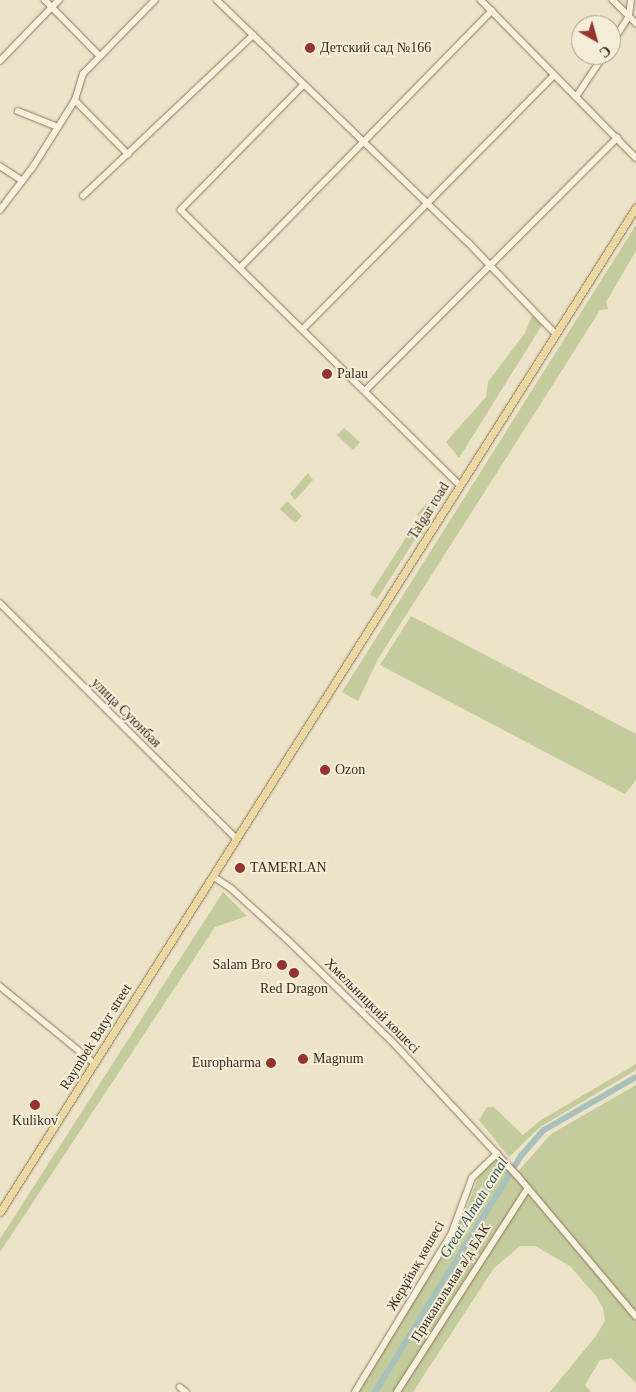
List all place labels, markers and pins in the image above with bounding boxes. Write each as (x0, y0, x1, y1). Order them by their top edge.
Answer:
place label: Детский сад №166 (320, 40, 431, 56)
marker: Детский сад №166 (304, 42, 316, 54)
place label: Palau (337, 366, 368, 382)
marker: Palau (321, 368, 333, 380)
place label: Ozon (335, 762, 365, 778)
marker: Ozon (319, 764, 331, 776)
place label: TAMERLAN (250, 860, 327, 876)
marker: TAMERLAN (234, 862, 246, 874)
place label: Salam Bro (213, 957, 272, 973)
marker: Salam Bro (276, 959, 288, 971)
marker: Red Dragon (288, 967, 300, 979)
place label: Red Dragon (260, 981, 328, 997)
place label: Magnum (313, 1051, 364, 1067)
marker: Magnum (297, 1053, 309, 1065)
place label: Europharma (192, 1055, 261, 1071)
marker: Europharma (265, 1057, 277, 1069)
marker: Kulikov (29, 1099, 41, 1111)
place label: Kulikov (12, 1113, 58, 1129)

